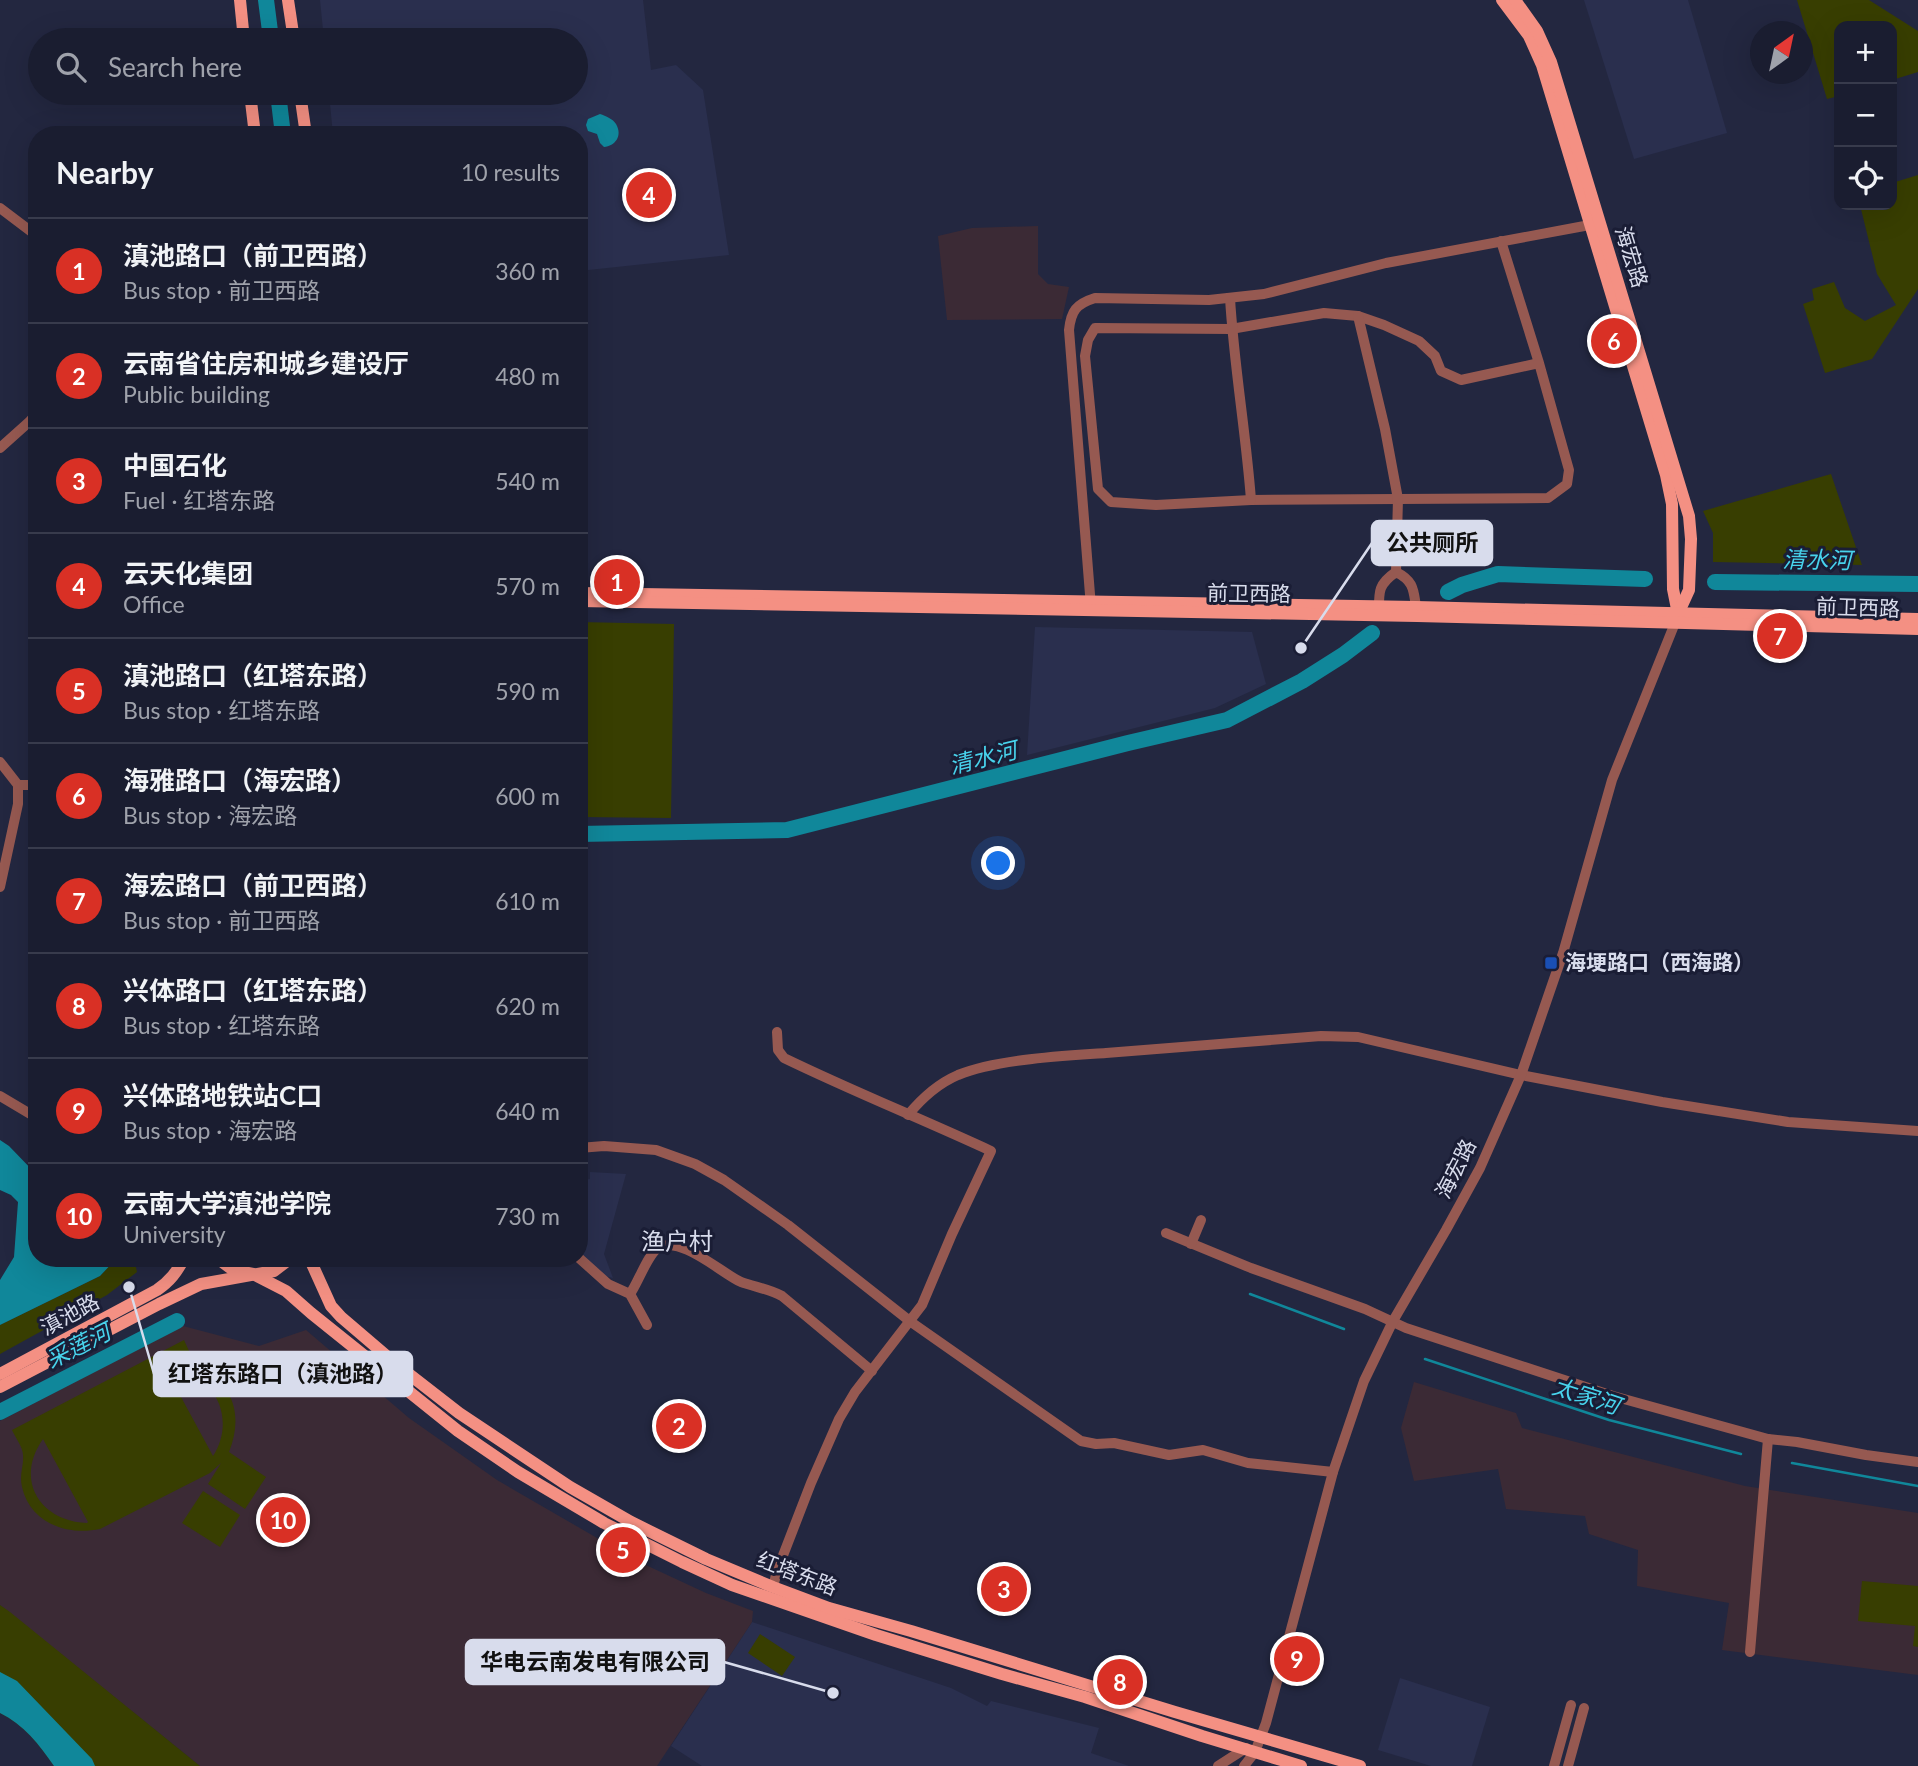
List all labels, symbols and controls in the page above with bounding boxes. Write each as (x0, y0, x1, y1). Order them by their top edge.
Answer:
north arrow (1750, 21, 1813, 84)
map controls (1834, 21, 1897, 210)
button: + (1834, 21, 1897, 84)
search box (28, 28, 588, 105)
icon: search (52, 48, 90, 86)
text: Search here (108, 51, 242, 83)
button: − (1834, 84, 1897, 147)
button: locate (1834, 147, 1897, 210)
text: Nearby (56, 154, 154, 190)
text: 10 results (461, 158, 560, 186)
pin: 4 (626, 169, 672, 221)
street label: 海宏路 (1611, 223, 1654, 290)
text: 滇池路口（前卫西路） (123, 239, 383, 271)
text: 1 (72, 257, 86, 285)
text: 360 m (495, 257, 560, 285)
text: Bus stop · 前卫西路 (123, 276, 320, 304)
pin: 6 (1591, 315, 1637, 367)
text: 云南省住房和城乡建设厅 (123, 347, 409, 379)
text: 2 (72, 362, 86, 390)
text: 480 m (495, 362, 560, 390)
text: Public building (123, 380, 270, 408)
text: 中国石化 (123, 449, 227, 481)
text: 3 (72, 467, 86, 495)
text: 540 m (495, 467, 560, 495)
text: Fuel · 红塔东路 (123, 486, 275, 514)
callout: 公共厕所 (1372, 521, 1492, 565)
text: 公共厕所 (1386, 528, 1478, 556)
water label: 清水河 (1782, 544, 1856, 574)
pin: 1 (594, 556, 640, 608)
text: 云天化集团 (123, 557, 253, 589)
text: 4 (72, 572, 86, 600)
text: 570 m (495, 572, 560, 600)
street label: 前卫西路 (1207, 579, 1291, 606)
text: Office (123, 590, 185, 618)
street label: 前卫西路 (1816, 593, 1900, 620)
pin: 7 (1757, 610, 1803, 662)
text: 滇池路口（红塔东路） (123, 659, 383, 691)
text: 5 (72, 677, 86, 705)
text: 590 m (495, 677, 560, 705)
text: Bus stop · 红塔东路 (123, 696, 320, 724)
water label: 清水河 (946, 734, 1024, 779)
text: 海雅路口（海宏路） (123, 764, 357, 796)
text: 6 (72, 782, 86, 810)
text: 600 m (495, 782, 560, 810)
text: Bus stop · 海宏路 (123, 801, 297, 829)
your location (981, 846, 1015, 880)
text: 海宏路口（前卫西路） (123, 869, 383, 901)
text: 7 (72, 887, 86, 915)
text: 610 m (495, 887, 560, 915)
text: Bus stop · 前卫西路 (123, 906, 320, 934)
place label: 海埂路口（西海路） (1565, 949, 1754, 974)
marker: 海埂路口（西海路） (1543, 955, 1559, 971)
text: 兴体路口（红塔东路） (123, 974, 383, 1006)
text: 8 (72, 992, 86, 1020)
text: 620 m (495, 992, 560, 1020)
text: Bus stop · 红塔东路 (123, 1011, 320, 1039)
text: 兴体路地铁站C口 (123, 1079, 322, 1111)
text: 9 (72, 1097, 86, 1125)
text: 640 m (495, 1097, 560, 1125)
text: Bus stop · 海宏路 (123, 1116, 297, 1144)
street label: 海宏路 (1429, 1135, 1480, 1202)
text: 云南大学滇池学院 (123, 1187, 331, 1219)
text: 10 (66, 1202, 92, 1230)
text: 730 m (495, 1202, 560, 1230)
text: University (123, 1220, 226, 1248)
district label: 渔户村 (641, 1226, 713, 1255)
street label: 滇池路 (36, 1288, 103, 1340)
water label: 采莲河 (40, 1315, 118, 1373)
callout: 红塔东路口（滇池路） (154, 1352, 412, 1396)
text: 红塔东路口（滇池路） (168, 1359, 398, 1387)
water label: 太家河 (1549, 1371, 1627, 1420)
pin: 2 (656, 1400, 702, 1452)
pin: 10 (260, 1494, 306, 1546)
pin: 5 (600, 1524, 646, 1576)
street label: 红塔东路 (754, 1546, 841, 1599)
pin: 3 (981, 1563, 1027, 1615)
pin: 9 (1274, 1633, 1320, 1685)
callout: 华电云南发电有限公司 (466, 1640, 724, 1684)
text: 华电云南发电有限公司 (480, 1647, 710, 1675)
pin: 8 (1097, 1656, 1143, 1708)

